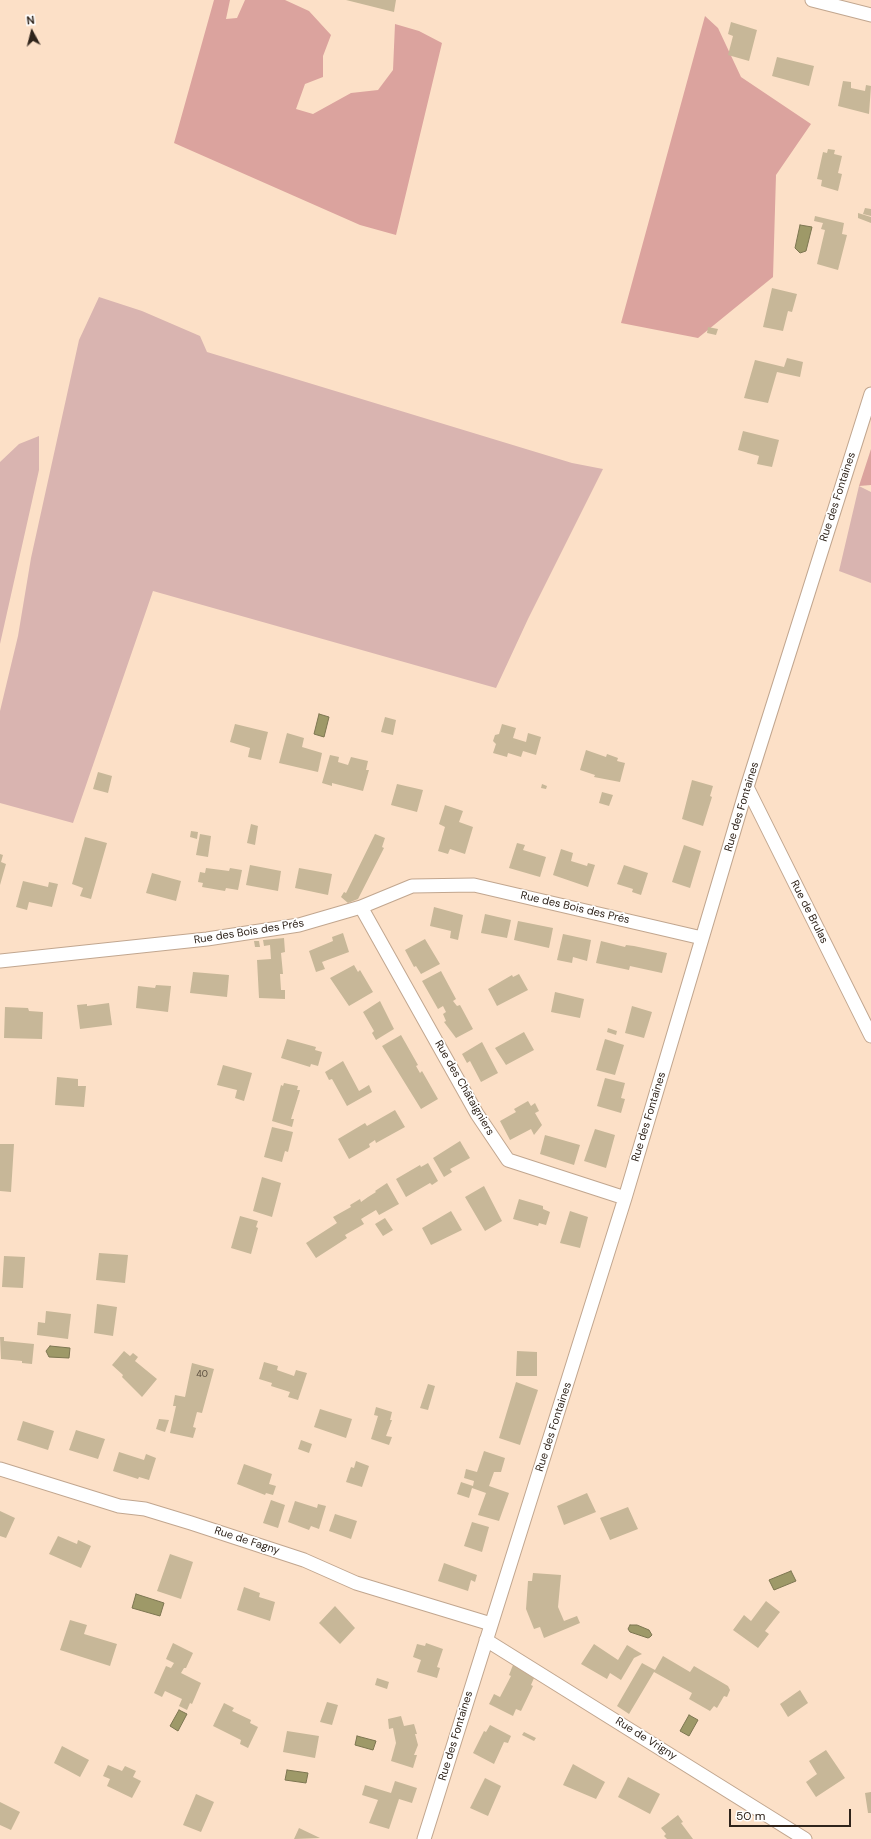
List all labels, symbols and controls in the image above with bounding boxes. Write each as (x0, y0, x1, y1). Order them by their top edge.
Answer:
north arrow (12, 12, 52, 52)
text: N (26, 13, 35, 28)
street label: Rue des Fontaines (817, 451, 859, 543)
street label: Rue des Fontaines (722, 761, 762, 853)
street label: Rue de Brulas (787, 878, 831, 946)
street label: Rue des Bois des Prés (519, 889, 631, 927)
street label: Rue des Bois des Prés (193, 917, 305, 947)
street label: Rue des Châtaigniers (431, 1038, 497, 1138)
street label: Rue des Fontaines (629, 1071, 669, 1163)
house number: 40 (196, 1370, 208, 1380)
street label: Rue des Fontaines (533, 1381, 575, 1473)
street label: Rue de Fagny (213, 1524, 281, 1558)
street label: Rue des Fontaines (436, 1690, 476, 1782)
street label: Rue de Vrigny (613, 1715, 679, 1763)
scale bar (731, 1801, 853, 1827)
text: 50 m (736, 1808, 765, 1824)

